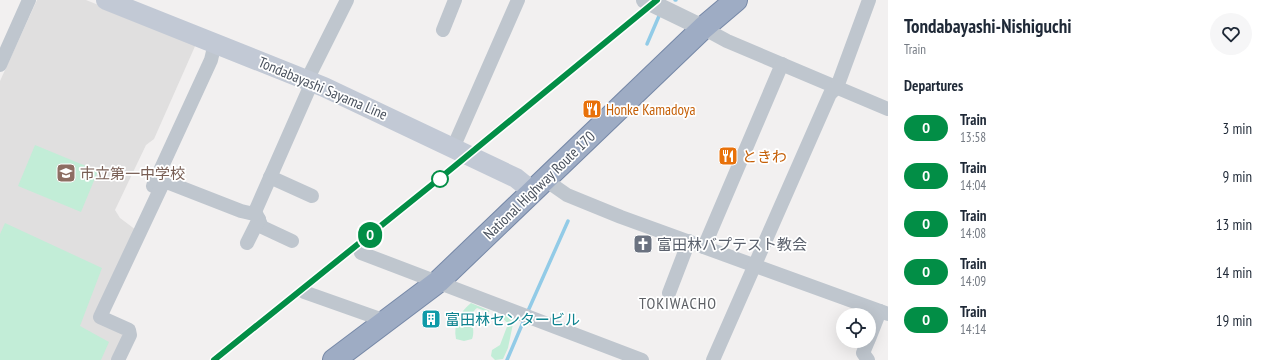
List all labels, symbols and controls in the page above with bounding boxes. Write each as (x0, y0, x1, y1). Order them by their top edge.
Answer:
button: heart (1210, 13, 1252, 55)
text: Tondabayashi-Nishiguchi (904, 14, 1071, 38)
text: Train (904, 41, 926, 58)
street label: Tondabayashi Sayama Line (256, 52, 390, 124)
text: Departures (904, 76, 963, 95)
restaurant icon: Honke Kamadoya (581, 98, 603, 120)
place label: Honke Kamadoya (606, 100, 695, 119)
text: Train (960, 110, 987, 129)
text: O (922, 119, 930, 137)
text: 3 min (1222, 119, 1252, 138)
street label: National Highway Route 170 (479, 127, 599, 243)
text: 13:58 (960, 129, 986, 146)
restaurant icon: ときわ (717, 145, 739, 167)
place label: ときわ (742, 147, 787, 166)
text: Train (960, 158, 987, 177)
school or university icon: 市立第一中学校 (55, 162, 77, 184)
place label: 市立第一中学校 (80, 164, 185, 183)
text: O (922, 167, 930, 185)
text: 9 min (1222, 167, 1252, 186)
unlabelled marker (431, 170, 449, 188)
text: 14:04 (960, 177, 986, 194)
text: Train (960, 206, 987, 225)
text: O (922, 215, 930, 233)
text: 13 min (1216, 215, 1252, 234)
line badge: O (357, 222, 383, 248)
text: 14:08 (960, 225, 986, 242)
text: O (366, 226, 374, 244)
church icon: 富田林バプテスト教会 (632, 233, 654, 255)
place label: 富田林バプテスト教会 (657, 235, 807, 254)
text: Train (960, 254, 987, 273)
text: O (922, 263, 930, 281)
text: 14 min (1216, 263, 1252, 282)
text: 14:09 (960, 273, 986, 290)
district label: TOKIWACHO (639, 293, 717, 313)
text: Train (960, 302, 987, 321)
building icon: 富田林センタービル (420, 308, 442, 330)
map controls (836, 308, 876, 348)
button: locate (836, 308, 876, 348)
place label: 富田林センタービル (445, 310, 580, 329)
text: O (922, 311, 930, 329)
text: 19 min (1216, 311, 1252, 330)
text: 14:14 (960, 321, 986, 338)

